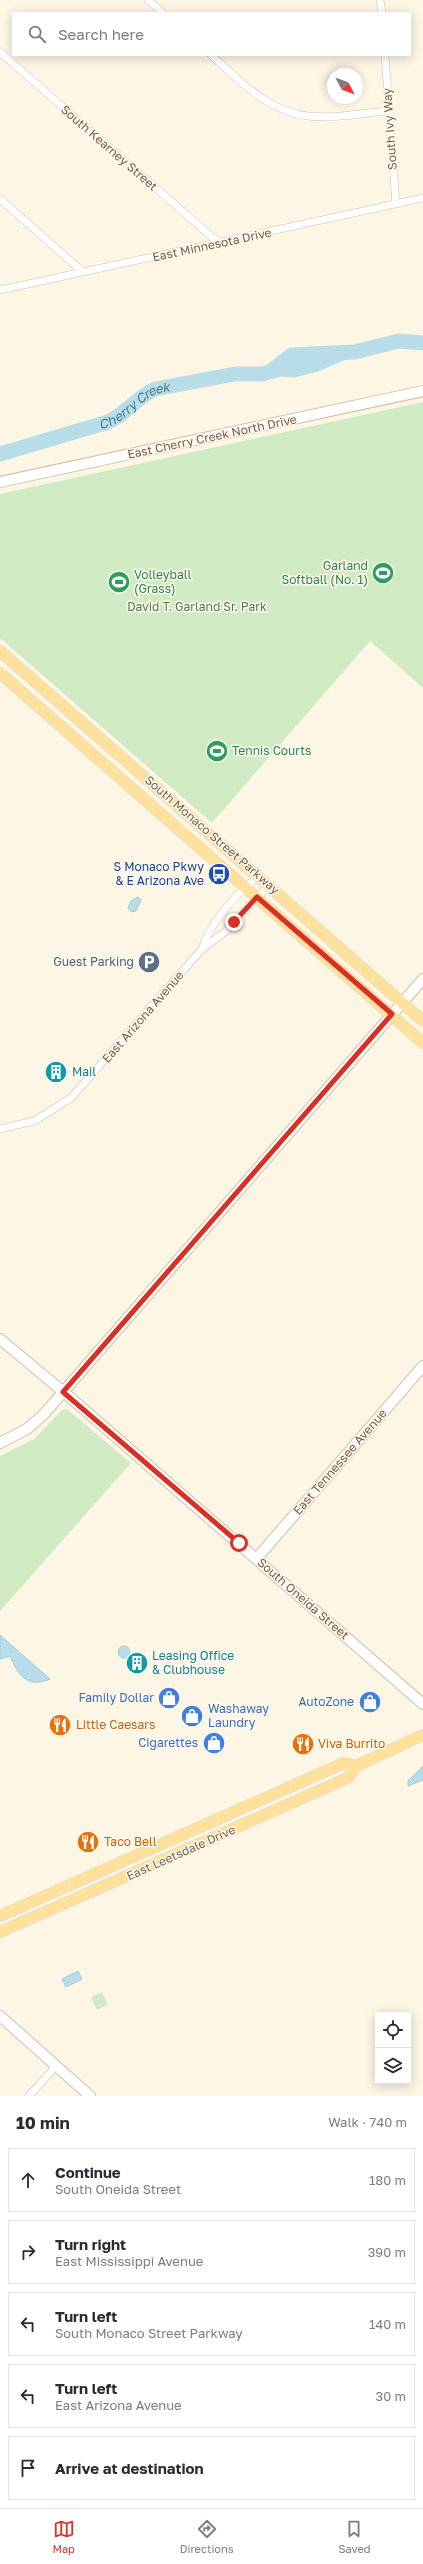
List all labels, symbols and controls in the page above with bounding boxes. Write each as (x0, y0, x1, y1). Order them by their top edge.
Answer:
search box (12, 12, 411, 56)
icon: search (26, 23, 48, 45)
text: Search here (58, 25, 144, 43)
north arrow (327, 68, 363, 104)
street label: South Ivy Way (379, 87, 400, 171)
street label: South Kearney Street (58, 102, 161, 194)
street label: East Minnesota Drive (151, 225, 273, 264)
water label: Cherry Creek (97, 378, 172, 432)
street label: East Cherry Creek North Drive (126, 411, 298, 462)
place label: Garland Softball (No. 1) (281, 558, 368, 587)
sports icon: Garland Softball (No. 1) (370, 560, 396, 586)
place label: Volleyball (Grass) (134, 567, 192, 596)
sports icon: Volleyball (Grass) (106, 569, 132, 595)
park label: David T. Garland Sr. Park (127, 599, 267, 614)
sports icon: Tennis Courts (204, 738, 230, 764)
place label: Tennis Courts (232, 743, 311, 758)
street label: South Monaco Street Parkway (142, 772, 283, 897)
place label: S Monaco Pkwy & E Arizona Ave (113, 859, 204, 888)
bus stop icon: S Monaco Pkwy & E Arizona Ave (206, 861, 232, 887)
route end (225, 913, 243, 931)
parking icon: Guest Parking (136, 949, 162, 975)
place label: Guest Parking (53, 954, 134, 969)
street label: East Arizona Avenue (99, 968, 187, 1066)
building icon: Mail (43, 1059, 69, 1085)
place label: Mail (72, 1064, 96, 1079)
street label: East Tennessee Avenue (290, 1406, 390, 1518)
route start (230, 1534, 248, 1552)
street label: South Oneida Street (254, 1555, 352, 1643)
place label: Leasing Office & Clubhouse (152, 1648, 234, 1677)
building icon: Leasing Office & Clubhouse (124, 1650, 150, 1676)
shop icon: Family Dollar (156, 1685, 182, 1711)
shop icon: AutoZone (357, 1689, 383, 1715)
place label: Family Dollar (78, 1690, 154, 1705)
place label: AutoZone (298, 1694, 354, 1709)
place label: Washaway Laundry (208, 1701, 269, 1730)
shop icon: Washaway Laundry (179, 1703, 205, 1729)
restaurant icon: Little Caesars (47, 1712, 73, 1738)
place label: Little Caesars (76, 1717, 155, 1732)
shop icon: Cigarettes (201, 1730, 227, 1756)
restaurant icon: Viva Burrito (290, 1731, 316, 1757)
place label: Cigarettes (138, 1735, 198, 1750)
place label: Viva Burrito (318, 1736, 385, 1751)
street label: East Leetsdale Drive (124, 1822, 238, 1883)
restaurant icon: Taco Bell (75, 1829, 101, 1855)
place label: Taco Bell (104, 1834, 157, 1849)
map controls (375, 2012, 411, 2084)
button: locate (375, 2012, 411, 2048)
button: layers (375, 2048, 411, 2084)
text: 10 min (16, 2112, 70, 2133)
text: Walk · 740 m (328, 2114, 407, 2130)
text: Continue (55, 2163, 121, 2181)
icon: ahead (17, 2169, 39, 2191)
text: 180 m (369, 2172, 406, 2188)
text: South Oneida Street (55, 2181, 181, 2197)
text: Turn right (55, 2235, 126, 2253)
icon: right (17, 2241, 39, 2263)
text: 390 m (368, 2244, 406, 2260)
text: East Mississippi Avenue (55, 2253, 203, 2269)
text: Turn left (55, 2307, 117, 2325)
icon: left (17, 2313, 39, 2335)
text: 140 m (369, 2316, 406, 2332)
text: South Monaco Street Parkway (55, 2325, 243, 2341)
text: Turn left (55, 2379, 117, 2397)
icon: left (17, 2385, 39, 2407)
text: 30 m (376, 2388, 406, 2404)
text: East Arizona Avenue (55, 2397, 182, 2413)
icon: arrive (17, 2457, 39, 2479)
text: Arrive at destination (55, 2459, 204, 2477)
tab: Map (52, 2518, 75, 2555)
tab: Directions (180, 2518, 234, 2555)
tab: Saved (338, 2518, 371, 2555)

